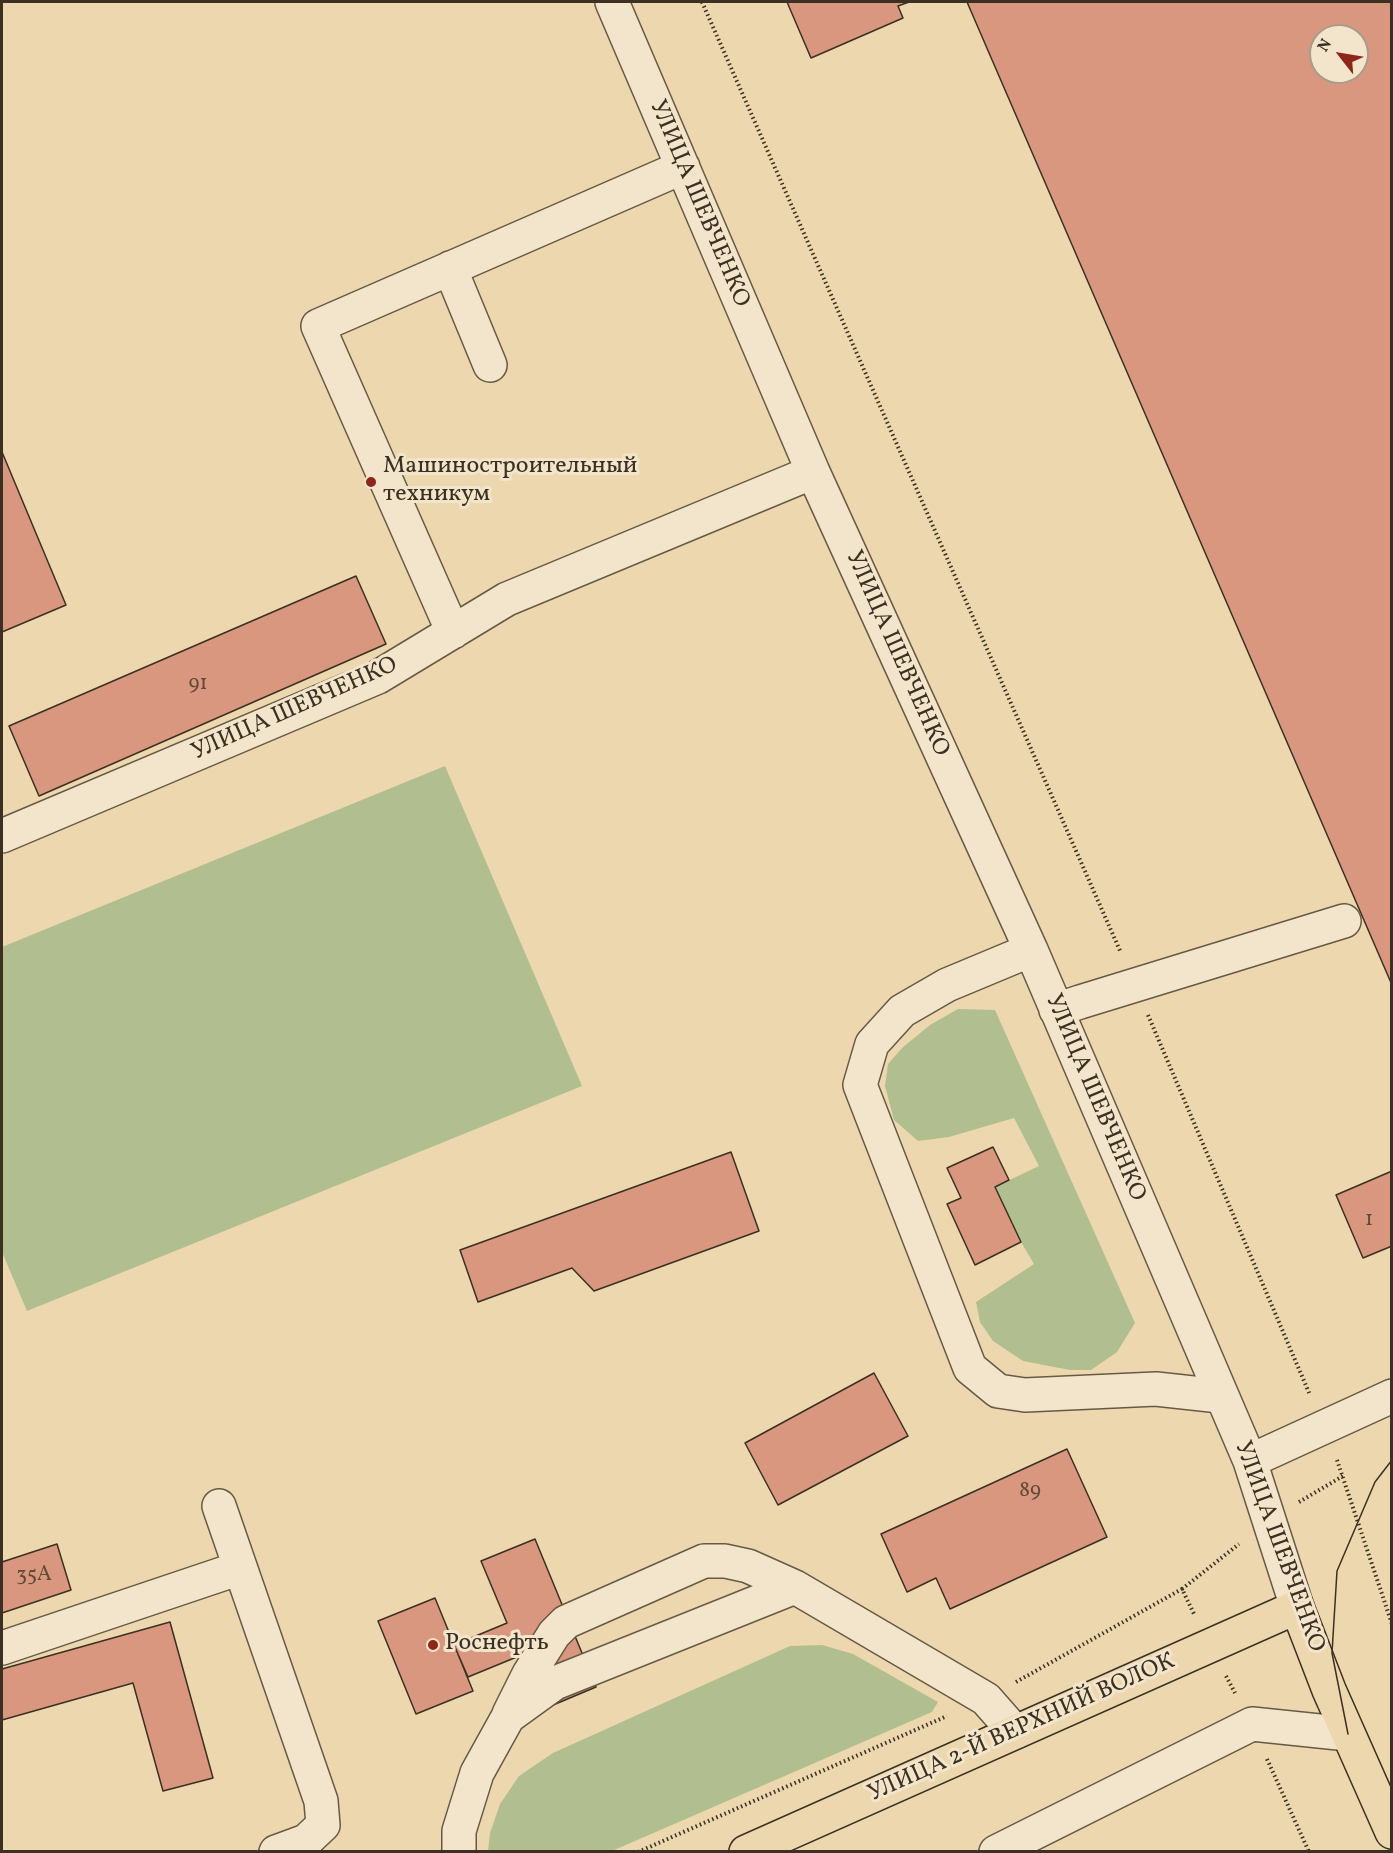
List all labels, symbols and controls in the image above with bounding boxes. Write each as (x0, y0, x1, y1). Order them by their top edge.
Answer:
north arrow (1309, 24, 1369, 84)
text: N (1313, 35, 1338, 56)
street label: УЛИЦА ШЕВЧЕНКО (641, 96, 755, 312)
place label: Машиностроительный техникум (383, 454, 637, 510)
marker: Машиностроительный техникум (364, 475, 378, 489)
street label: УЛИЦА ШЕВЧЕНКО (838, 547, 954, 761)
street label: УЛИЦА ШЕВЧЕНКО (188, 652, 402, 768)
house number: 91 (188, 672, 208, 698)
street label: УЛИЦА ШЕВЧЕНКО (1037, 990, 1151, 1206)
house number: 1 (1365, 1208, 1373, 1234)
street label: УЛИЦА ШЕВЧЕНКО (1226, 1438, 1330, 1656)
house number: 89 (1019, 1479, 1041, 1505)
house number: 35А (16, 1563, 52, 1589)
place label: Роснефть (445, 1631, 549, 1659)
marker: Роснефть (426, 1638, 440, 1652)
street label: УЛИЦА 2-Й ВЕРХНИЙ ВОЛОК (864, 1648, 1180, 1810)

